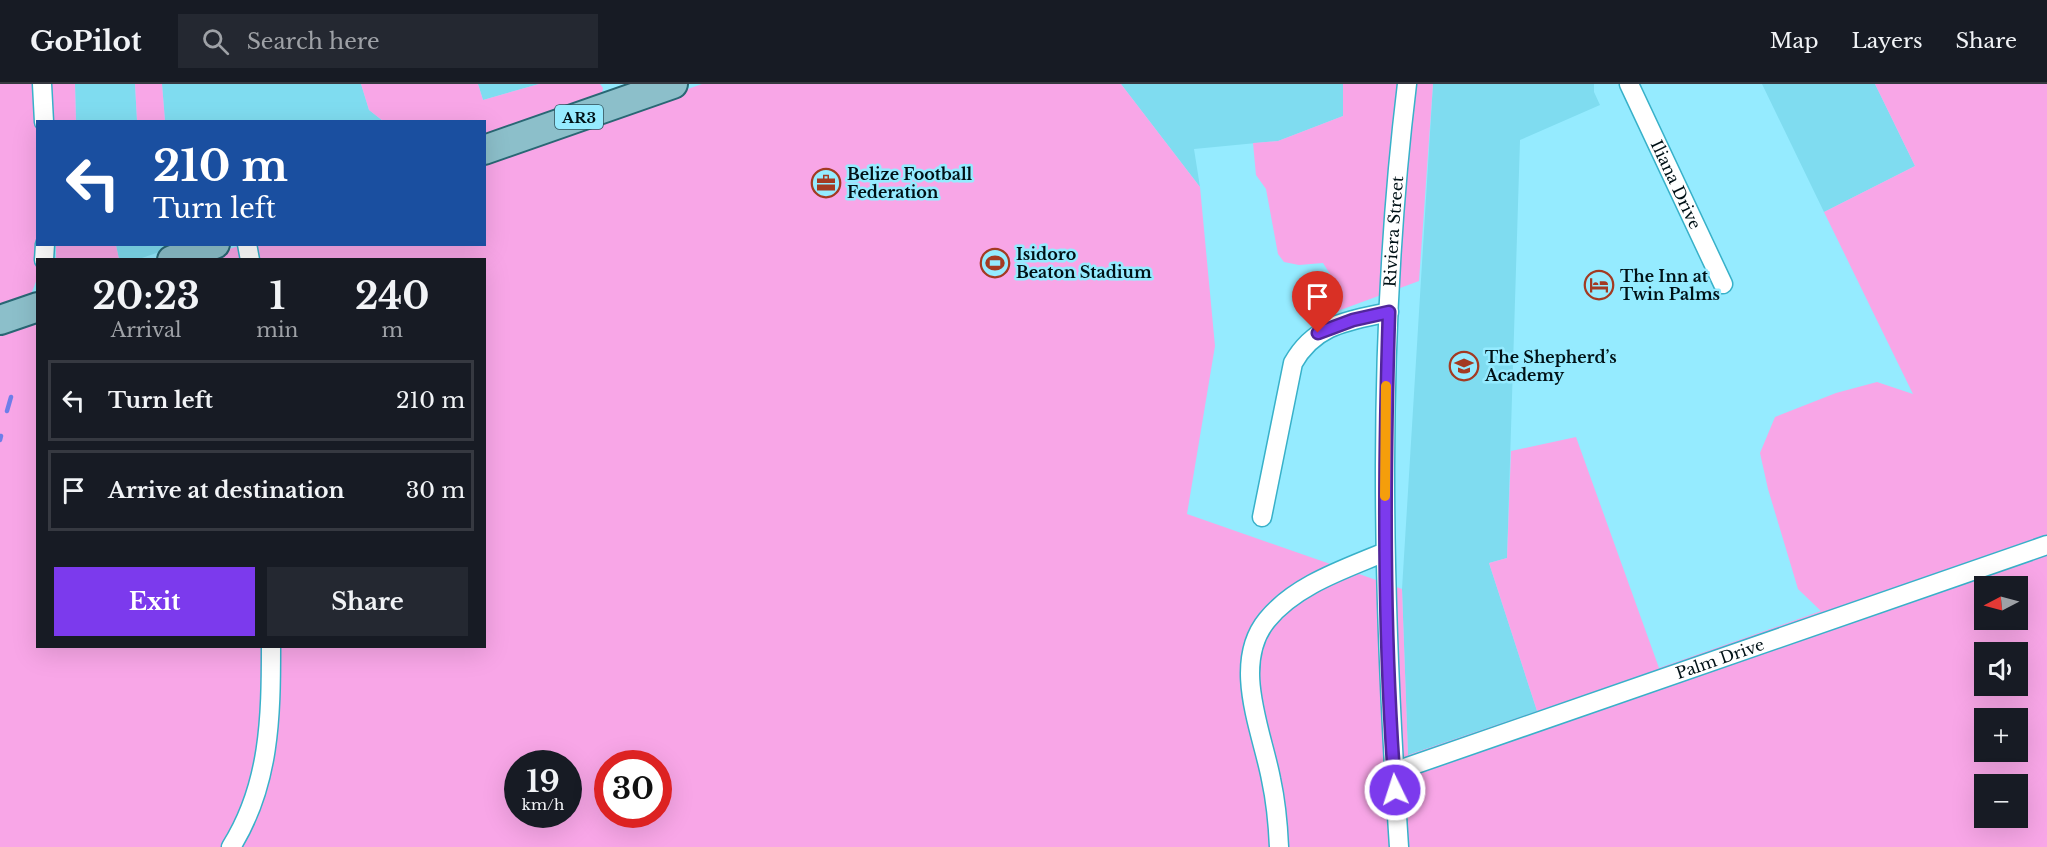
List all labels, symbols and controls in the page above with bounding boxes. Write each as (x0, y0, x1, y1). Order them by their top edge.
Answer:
search box (178, 14, 598, 68)
text: GoPilot (30, 24, 142, 59)
icon: search (199, 25, 232, 58)
text: Search here (247, 28, 380, 55)
text: Map (1770, 28, 1819, 54)
text: Layers (1852, 28, 1923, 54)
text: Share (1956, 28, 2017, 54)
road number: AR3 (555, 105, 603, 129)
street label: Iliana Drive (1647, 137, 1706, 232)
text: 210 m (153, 140, 288, 192)
icon: left (54, 144, 132, 222)
place label: Belize Football Federation (847, 164, 973, 202)
office icon: Belize Football Federation (810, 167, 842, 199)
street label: Riviera Street (1380, 175, 1407, 288)
text: Turn left (153, 192, 276, 225)
place label: Isidoro Beaton Stadium (1016, 244, 1152, 282)
sports icon: Isidoro Beaton Stadium (979, 247, 1011, 279)
place label: The Inn at Twin Palms (1620, 266, 1720, 304)
hotel icon: The Inn at Twin Palms (1583, 269, 1615, 301)
pin (1292, 271, 1343, 333)
text: 20:23 (93, 274, 200, 319)
text: 1 (269, 274, 285, 319)
text: 240 (355, 274, 429, 319)
icon: arrive (1301, 280, 1334, 313)
text: Arrival (111, 318, 182, 342)
text: min (256, 318, 298, 342)
text: m (381, 318, 403, 342)
place label: The Shepherd’s Academy (1484, 347, 1617, 385)
school or university icon: The Shepherd’s Academy (1448, 350, 1480, 382)
icon: left (57, 384, 90, 417)
text: Turn left (108, 387, 213, 414)
text: 210 m (396, 387, 465, 414)
icon: arrive (57, 474, 90, 507)
text: Arrive at destination (108, 477, 345, 504)
text: 30 m (406, 477, 465, 504)
button: Exit (54, 567, 255, 636)
button: Share (267, 567, 468, 636)
north arrow (1974, 576, 2028, 630)
map controls (1974, 576, 2028, 828)
street label: Palm Drive (1673, 634, 1767, 683)
button: sound (1974, 642, 2028, 696)
button: + (1974, 708, 2028, 762)
speed limit sign: 30 (594, 750, 672, 828)
position arrow (1363, 758, 1427, 822)
text: 19 (526, 763, 560, 800)
button: − (1974, 774, 2028, 828)
text: km/h (522, 795, 564, 814)

